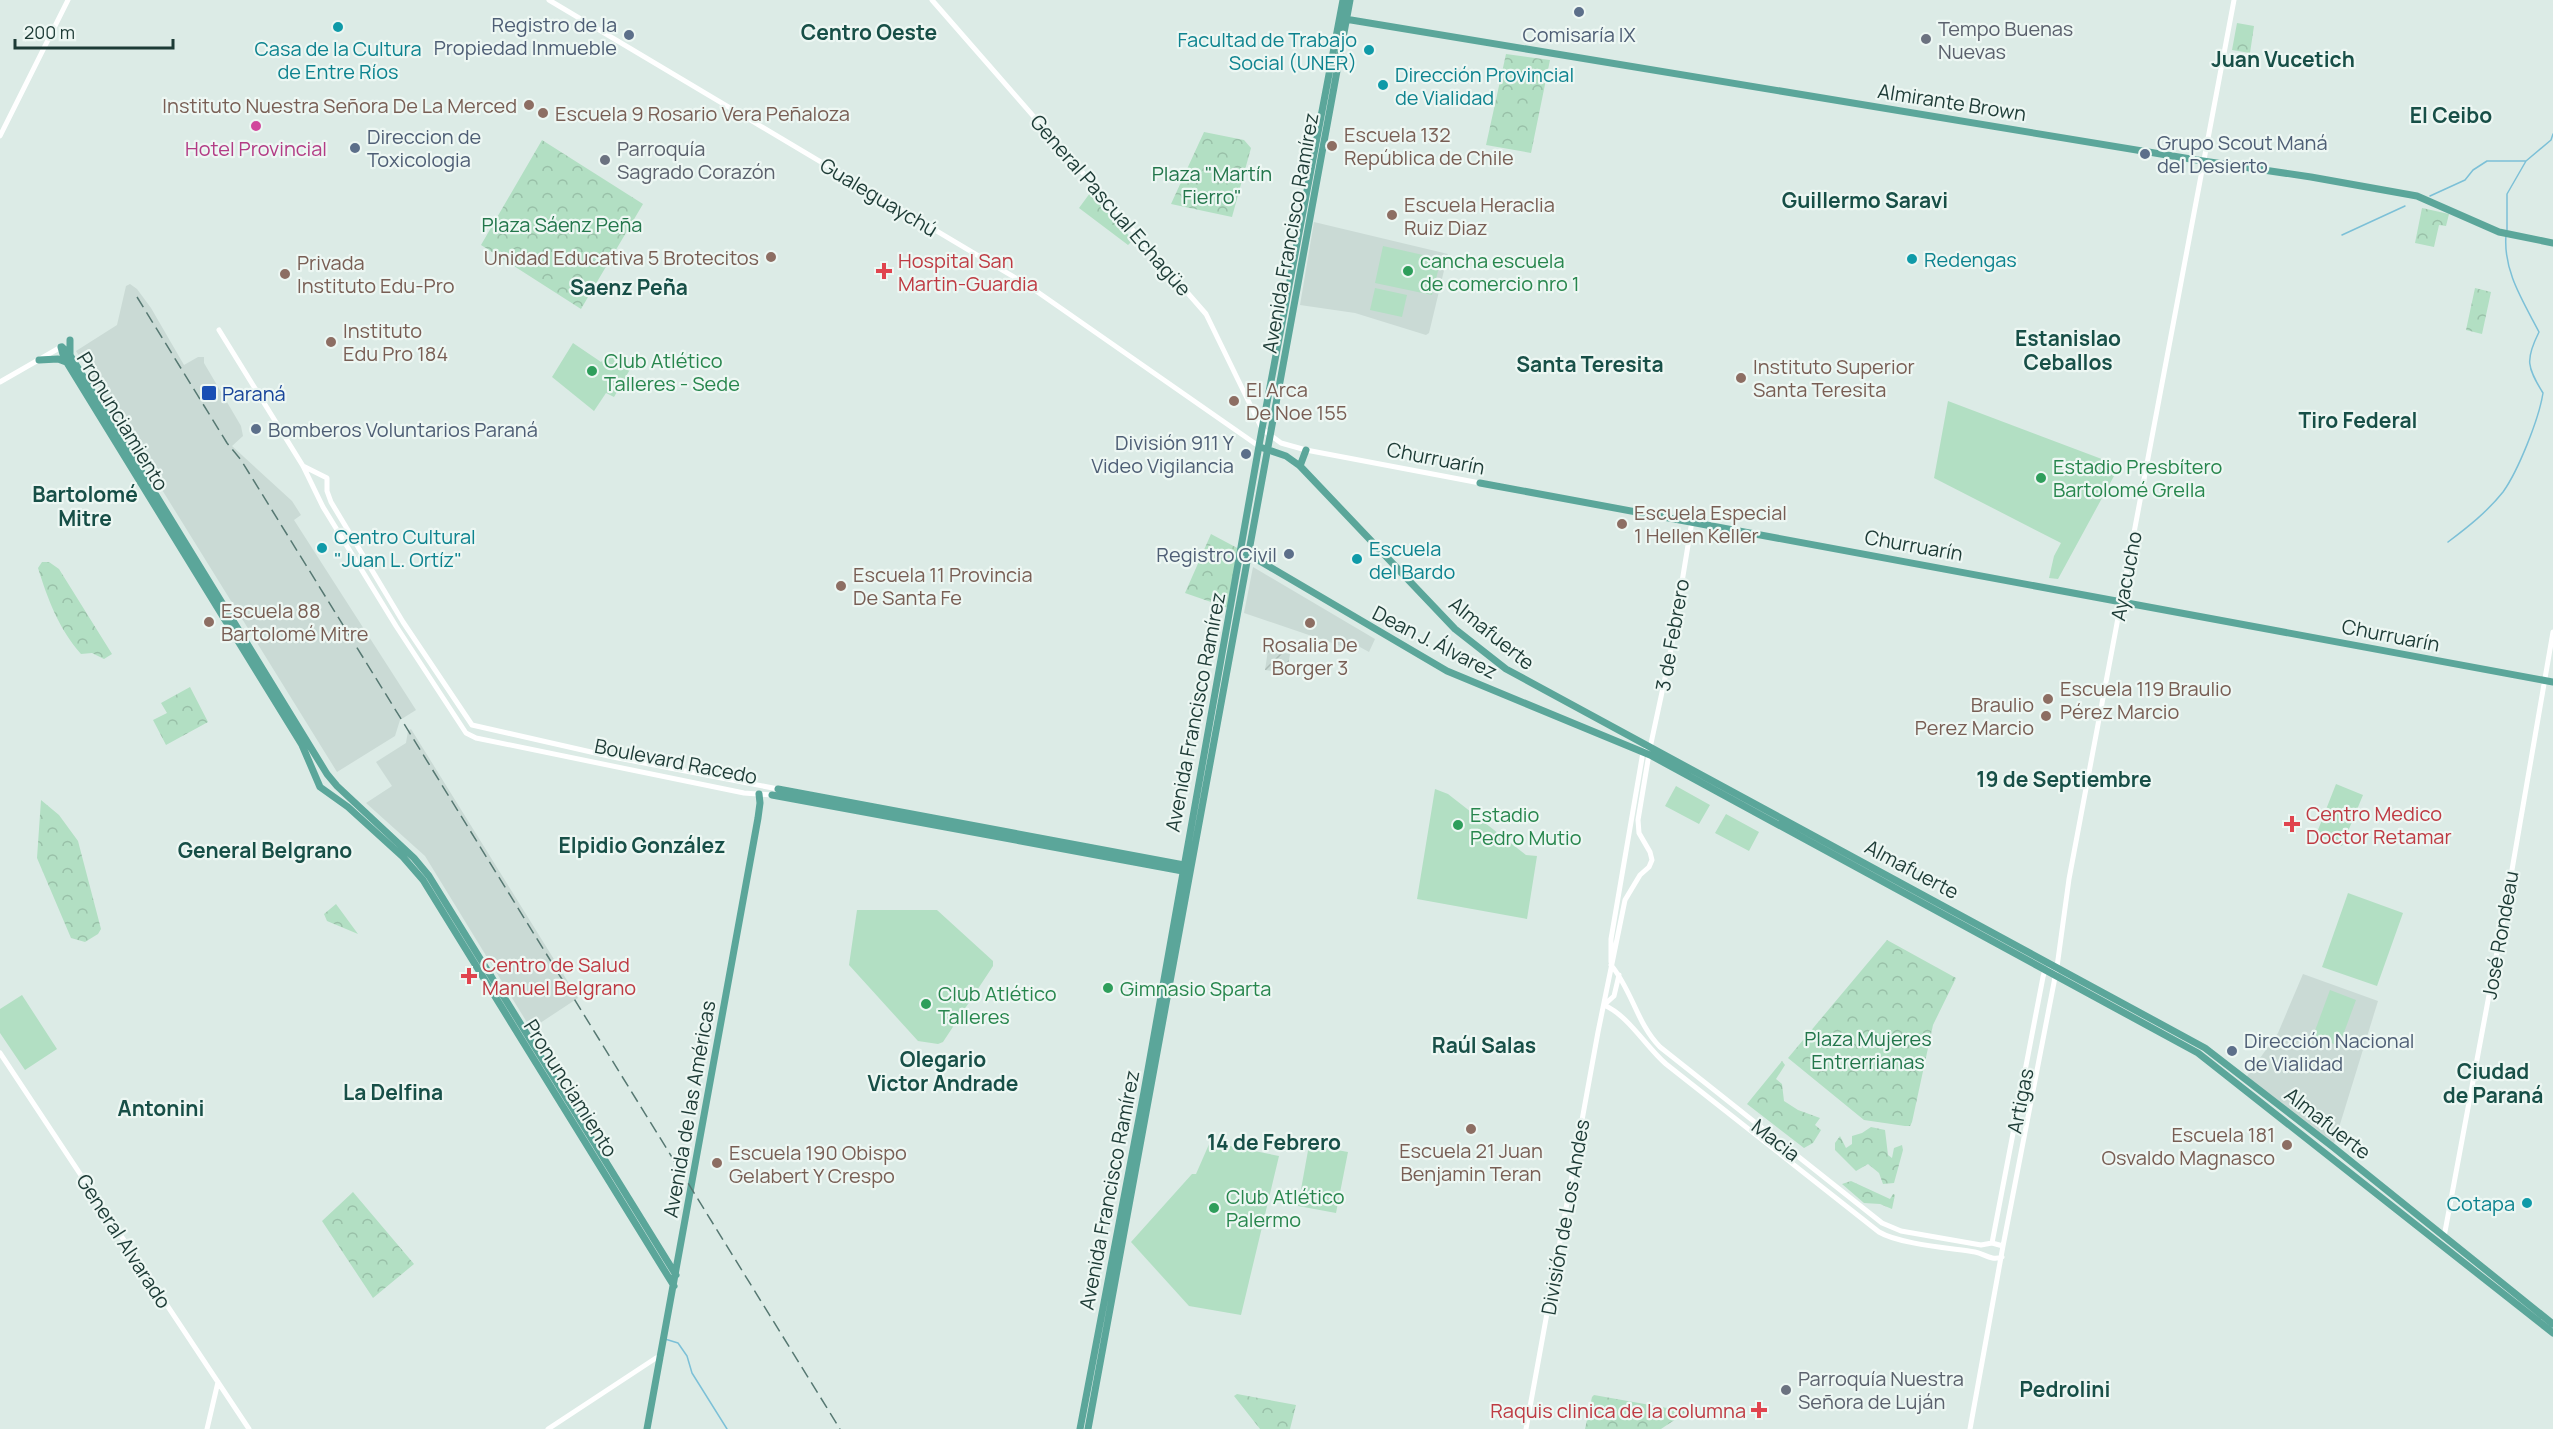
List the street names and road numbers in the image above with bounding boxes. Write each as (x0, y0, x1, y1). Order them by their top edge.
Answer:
street label: Almirante Brown (1876, 77, 2028, 127)
street label: General Pascual Echagüe (1025, 108, 1197, 302)
street label: Avenida Francisco Ramírez (1256, 111, 1324, 355)
street label: Gualeguaychú (815, 151, 943, 243)
street label: Pronunciamiento (71, 347, 175, 496)
street label: Churruarín (1385, 435, 1487, 481)
street label: Churruarín (1863, 523, 1965, 567)
street label: Ayacucho (2104, 529, 2148, 623)
street label: 3 de Febrero (1649, 577, 1695, 693)
street label: Avenida Francisco Ramírez (1159, 590, 1231, 834)
street label: Almafuerte (1444, 590, 1540, 676)
street label: Dean J. Álvarez (1368, 599, 1502, 685)
street label: Churruarín (2340, 612, 2442, 658)
street label: Boulevard Racedo (592, 732, 760, 790)
street label: Almafuerte (1860, 833, 1964, 905)
street label: José Rondeau (2475, 869, 2525, 1001)
street label: Avenida de las Américas (657, 998, 721, 1220)
street label: Pronunciamiento (518, 1014, 624, 1162)
street label: Artigas (2000, 1066, 2040, 1136)
street label: Avenida Francisco Ramírez (1073, 1068, 1145, 1312)
street label: Almafuerte (2279, 1081, 2377, 1165)
street label: Macia (1746, 1113, 1806, 1167)
street label: División de Los Andes (1534, 1117, 1596, 1317)
street label: General Alvarado (70, 1169, 178, 1314)

